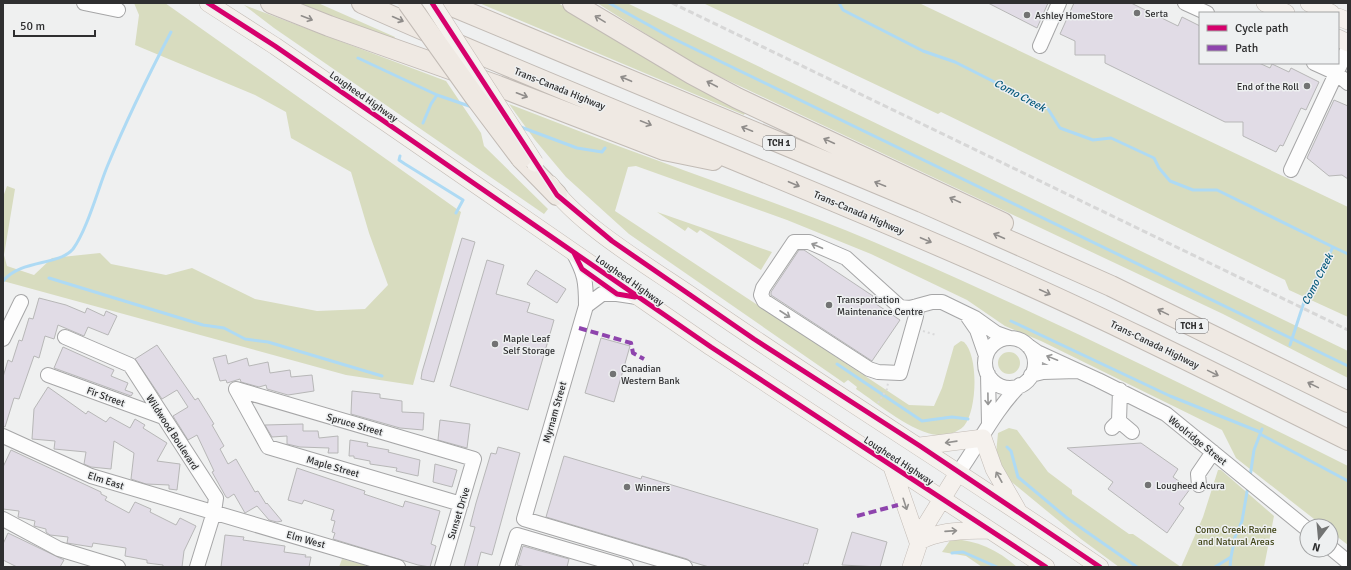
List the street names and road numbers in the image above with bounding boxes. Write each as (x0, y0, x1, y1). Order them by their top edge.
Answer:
street label: Trans-Canada Highway (512, 65, 607, 113)
street label: Lougheed Highway (327, 69, 400, 125)
road number: TCH 1 (763, 136, 795, 150)
street label: Trans-Canada Highway (811, 188, 906, 238)
street label: Lougheed Highway (593, 253, 666, 309)
street label: Trans-Canada Highway (1108, 318, 1201, 372)
road number: TCH 1 (1176, 319, 1208, 333)
street label: Myrnam Street (540, 380, 570, 444)
street label: Fir Street (85, 384, 127, 410)
street label: Wildwood Boulevard (143, 393, 201, 472)
street label: Spruce Street (325, 411, 385, 439)
street label: Woolridge Street (1166, 414, 1229, 468)
street label: Lougheed Highway (861, 434, 936, 488)
street label: Maple Street (305, 454, 361, 480)
street label: Elm East (86, 469, 126, 493)
street label: Sunset Drive (445, 486, 473, 541)
street label: Elm West (285, 529, 327, 551)

